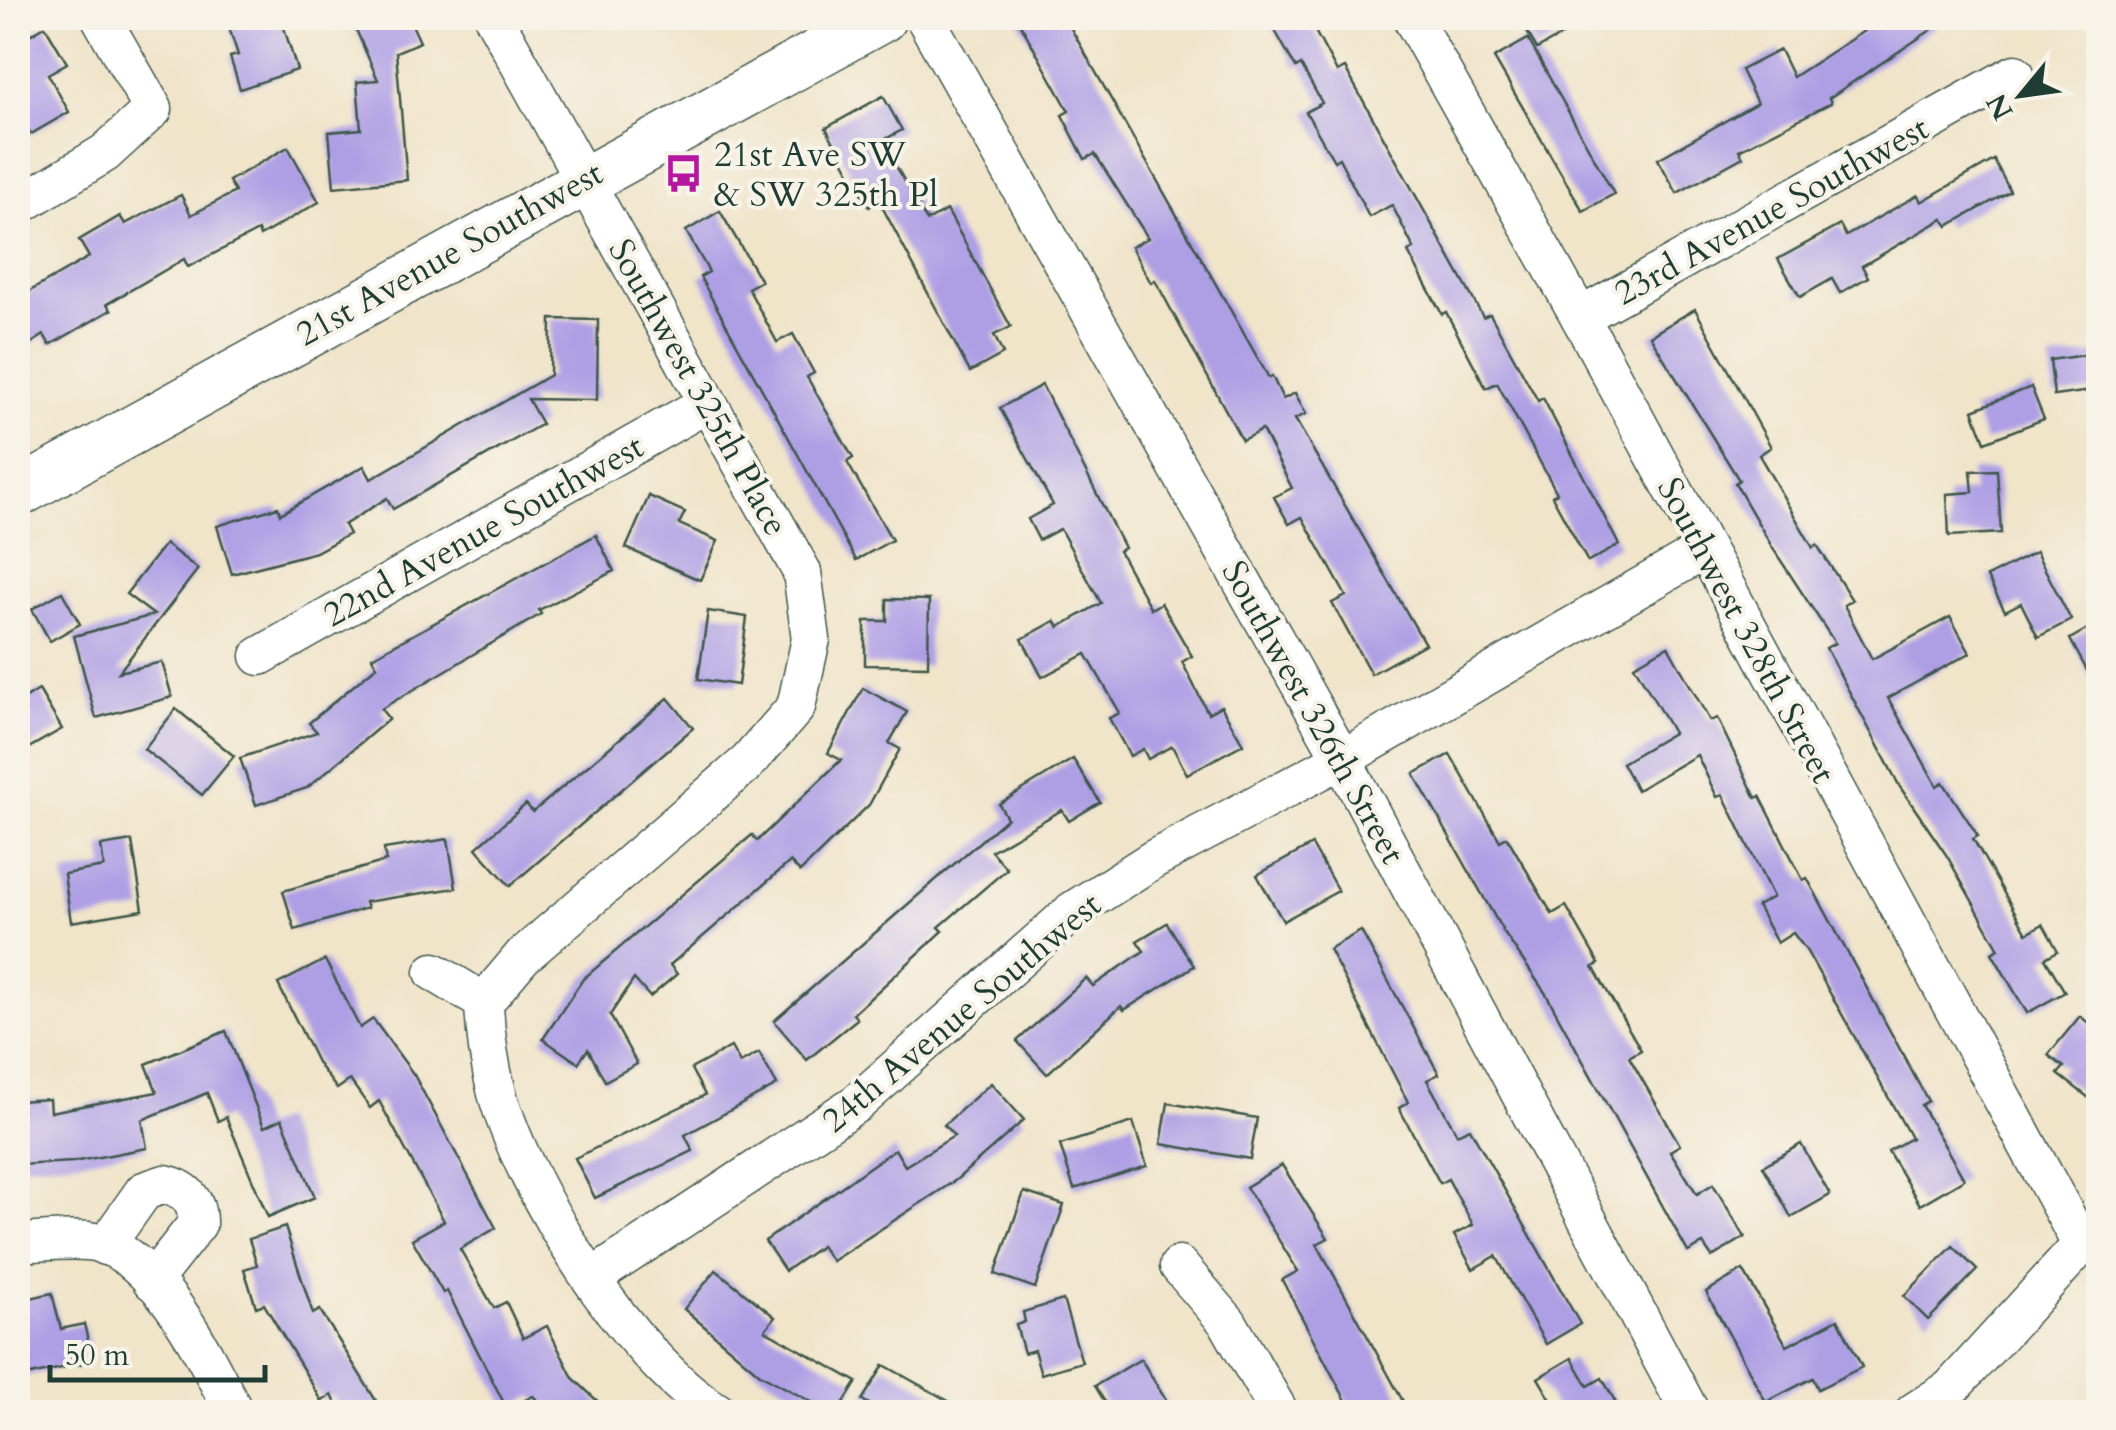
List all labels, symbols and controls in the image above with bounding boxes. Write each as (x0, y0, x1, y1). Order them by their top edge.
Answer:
north arrow (1971, 45, 2071, 145)
text: N (1978, 87, 2023, 126)
street label: 23rd Avenue Southwest (1606, 105, 1937, 317)
place label: 21st Ave SW & SW 325th Pl (714, 131, 938, 219)
street label: 21st Avenue Southwest (288, 150, 611, 358)
bus stop icon: 21st Ave SW & SW 325th Pl (663, 153, 705, 195)
street label: Southwest 325th Place (597, 231, 800, 544)
street label: 22nd Avenue Southwest (315, 423, 652, 639)
street label: Southwest 328th Street (1645, 469, 1847, 792)
street label: Southwest 326th Street (1210, 552, 1416, 873)
street label: 24th Avenue Southwest (812, 882, 1112, 1144)
scale bar (50, 1320, 265, 1382)
text: 50 m (65, 1335, 130, 1376)

